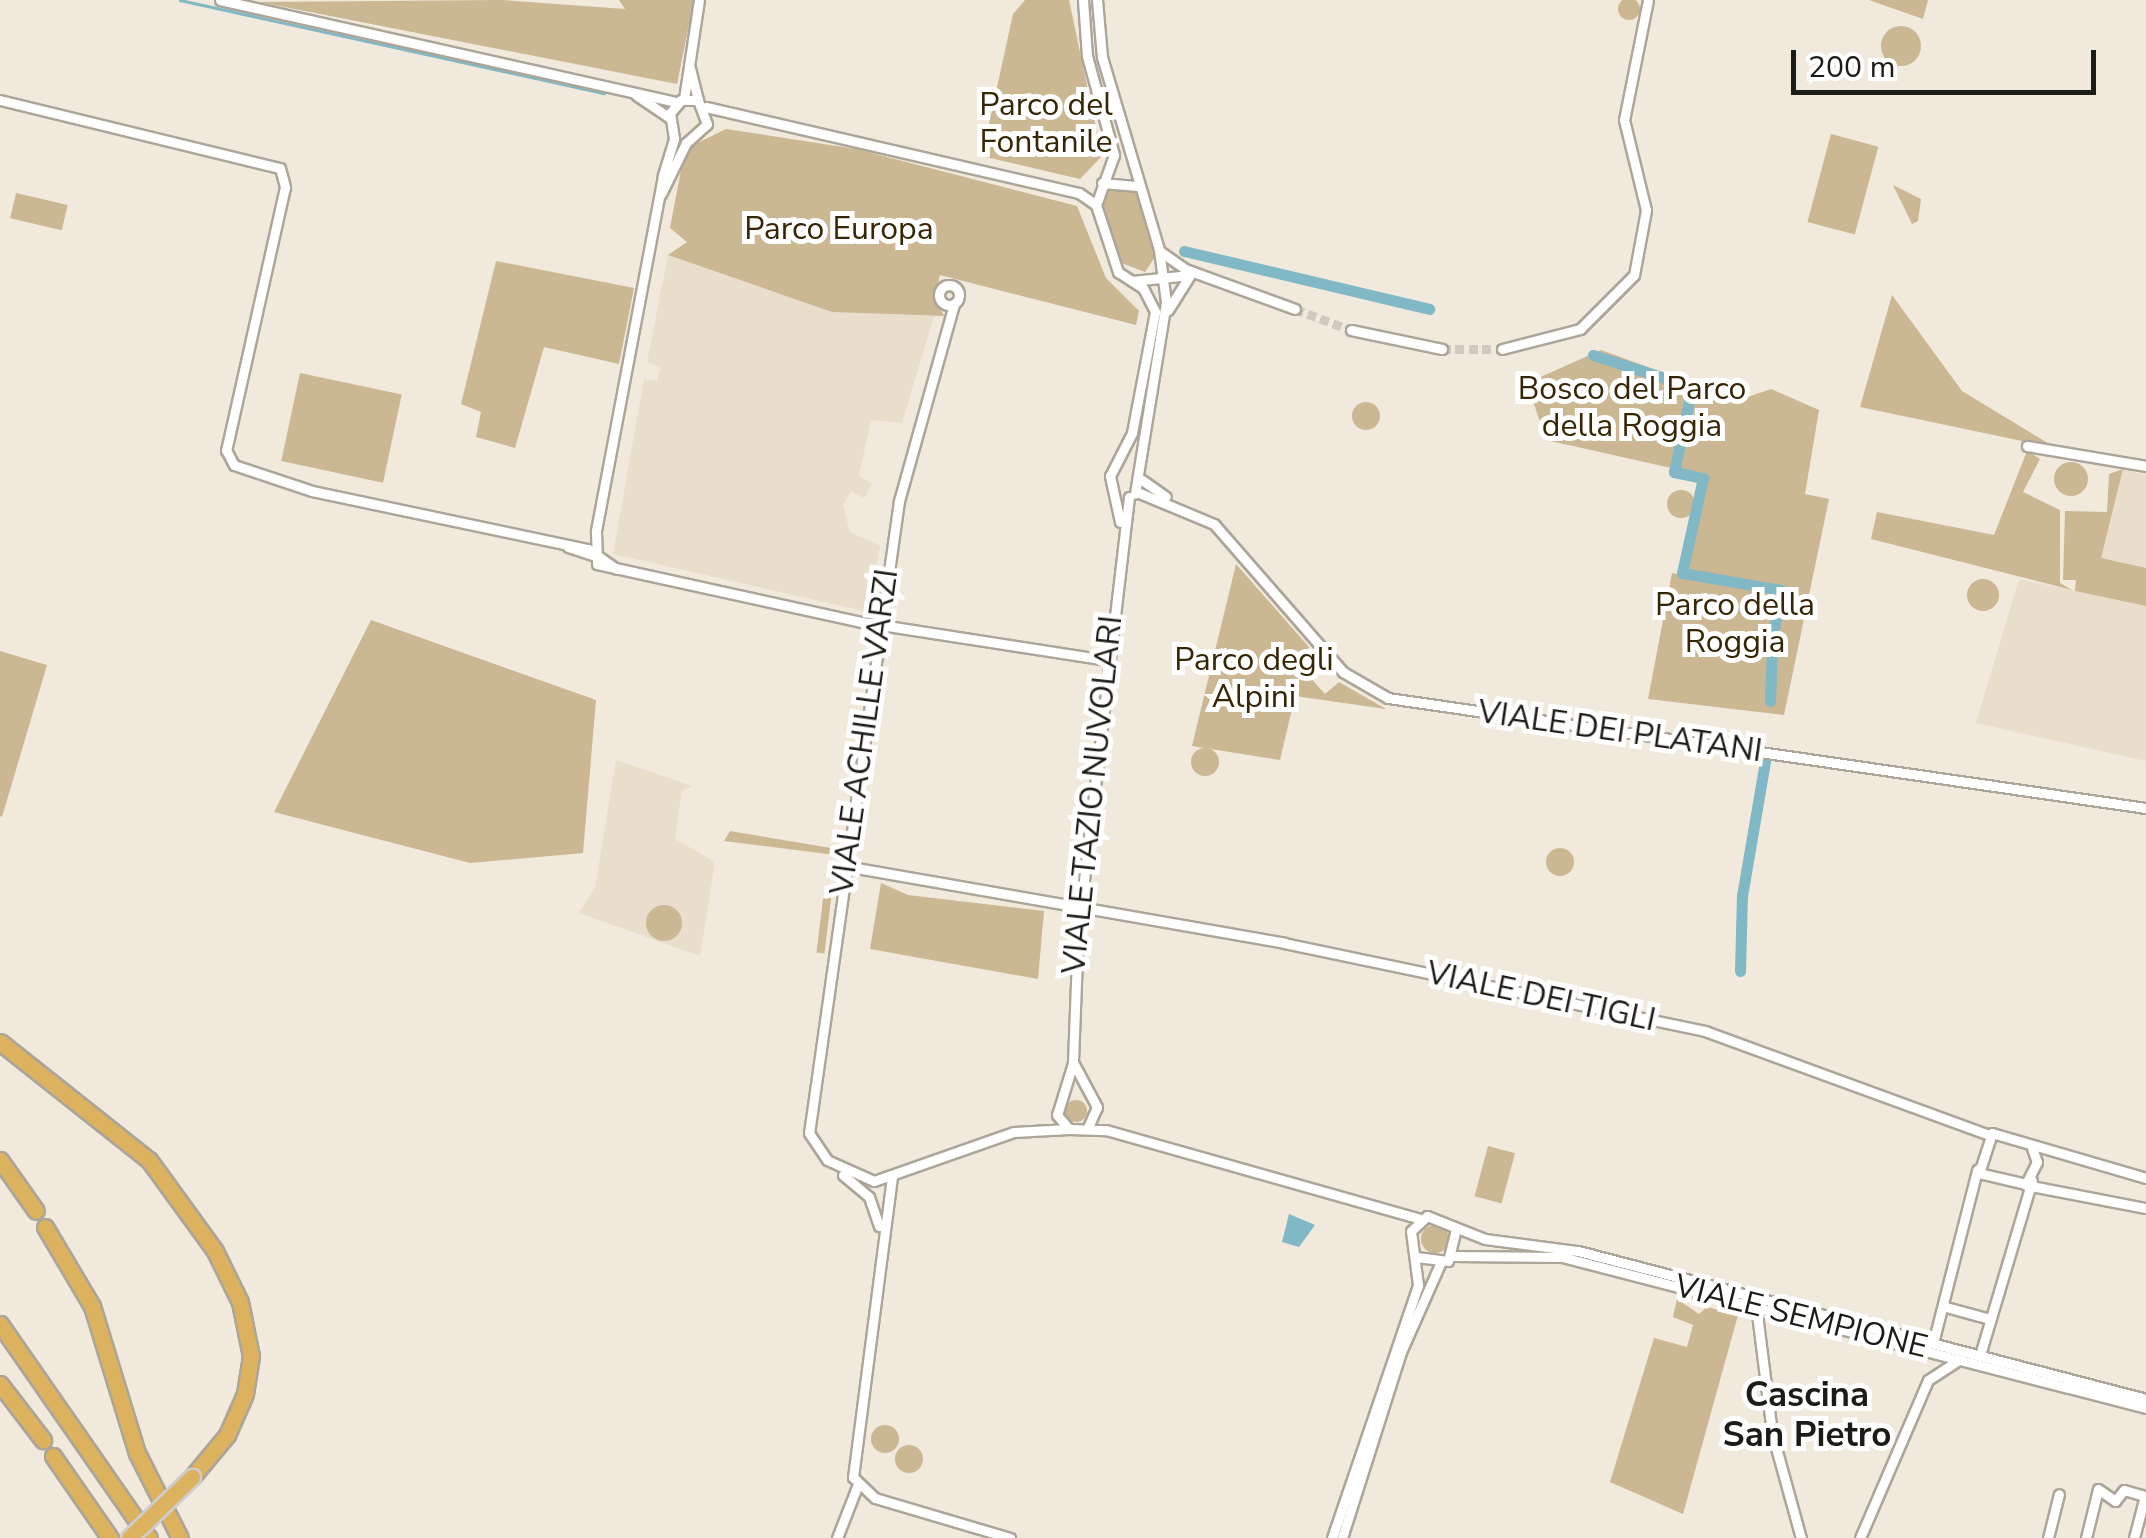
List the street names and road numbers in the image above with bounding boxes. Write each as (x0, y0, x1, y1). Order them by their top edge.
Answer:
street label: VIALE ACHILLE VARZI (823, 567, 907, 897)
street label: VIALE TAZIO NUVOLARI (1055, 614, 1131, 976)
street label: VIALE DEI PLATANI (1475, 693, 1765, 771)
street label: VIALE DEI TIGLI (1423, 954, 1659, 1040)
street label: VIALE SEMPIONE (1671, 1267, 1931, 1367)

